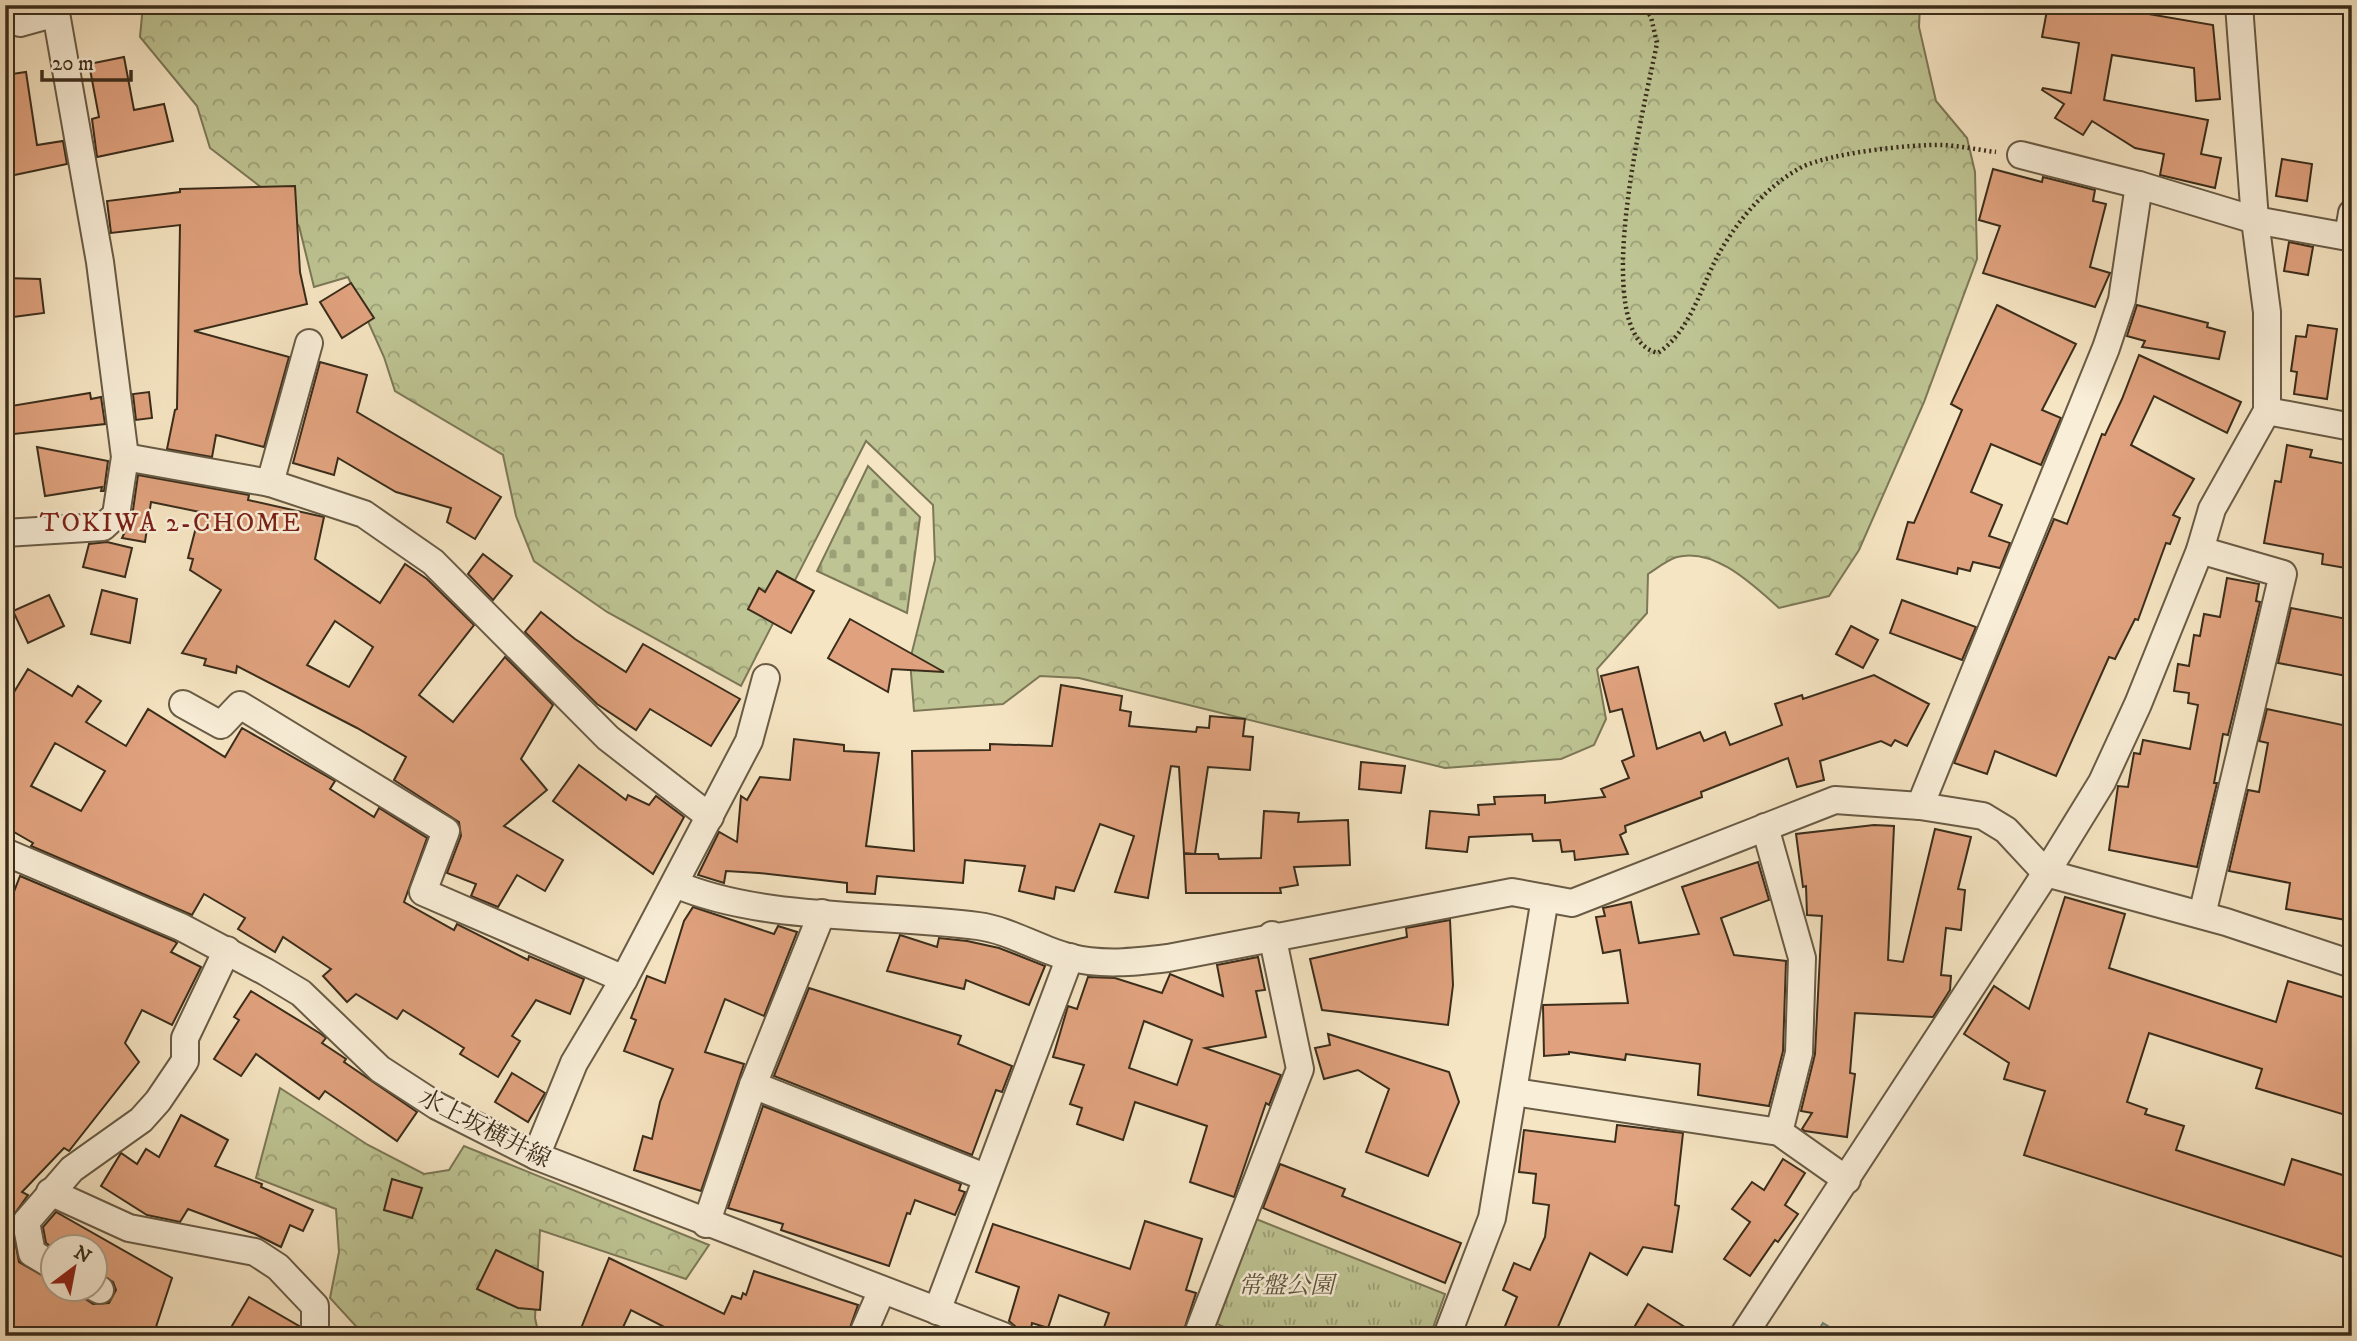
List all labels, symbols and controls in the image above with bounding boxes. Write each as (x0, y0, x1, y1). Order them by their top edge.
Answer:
scale bar (42, 38, 131, 82)
text: 20 m (52, 51, 94, 77)
district label: TOKIWA 2-CHOME (40, 507, 302, 540)
street label: 水上坂横井線 (414, 1083, 556, 1175)
north arrow (38, 1232, 108, 1302)
text: N (70, 1241, 95, 1269)
park label: 常盤公園 (1238, 1271, 1338, 1301)

